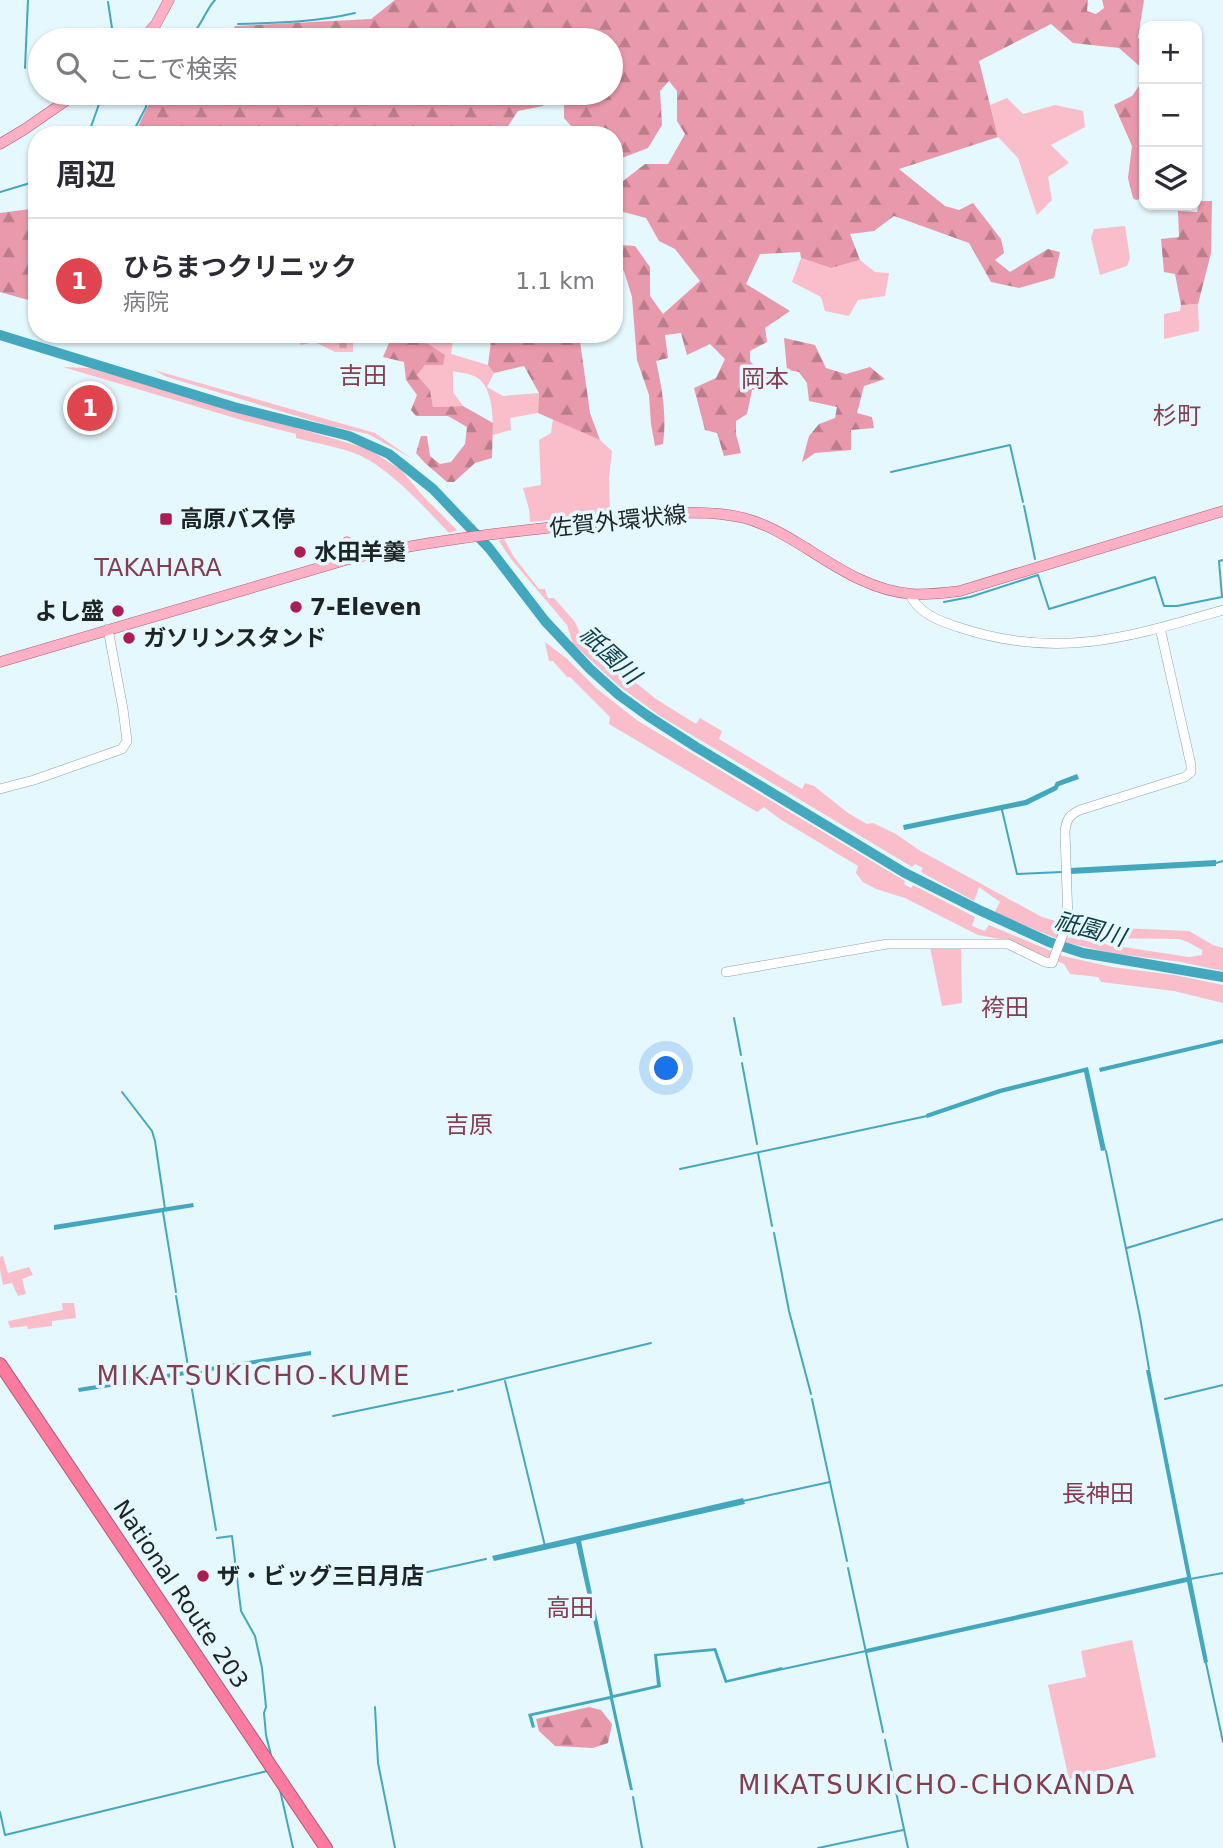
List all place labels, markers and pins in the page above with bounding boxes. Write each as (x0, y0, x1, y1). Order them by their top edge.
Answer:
pin: 1 (67, 382, 113, 434)
place label: 高原バス停 (180, 506, 295, 532)
marker: 高原バス停 (158, 511, 174, 527)
place label: 水田羊羹 (314, 539, 406, 565)
marker: 水田羊羹 (292, 544, 308, 560)
place label: 7-Eleven (310, 594, 422, 620)
place label: よし盛 (35, 598, 104, 624)
marker: 7-Eleven (288, 599, 304, 615)
marker: よし盛 (110, 603, 126, 619)
place label: ガソリンスタンド (143, 625, 327, 651)
marker: ガソリンスタンド (121, 630, 137, 646)
place label: ザ・ビッグ三日月店 (217, 1563, 424, 1589)
marker: ザ・ビッグ三日月店 (195, 1568, 211, 1584)

